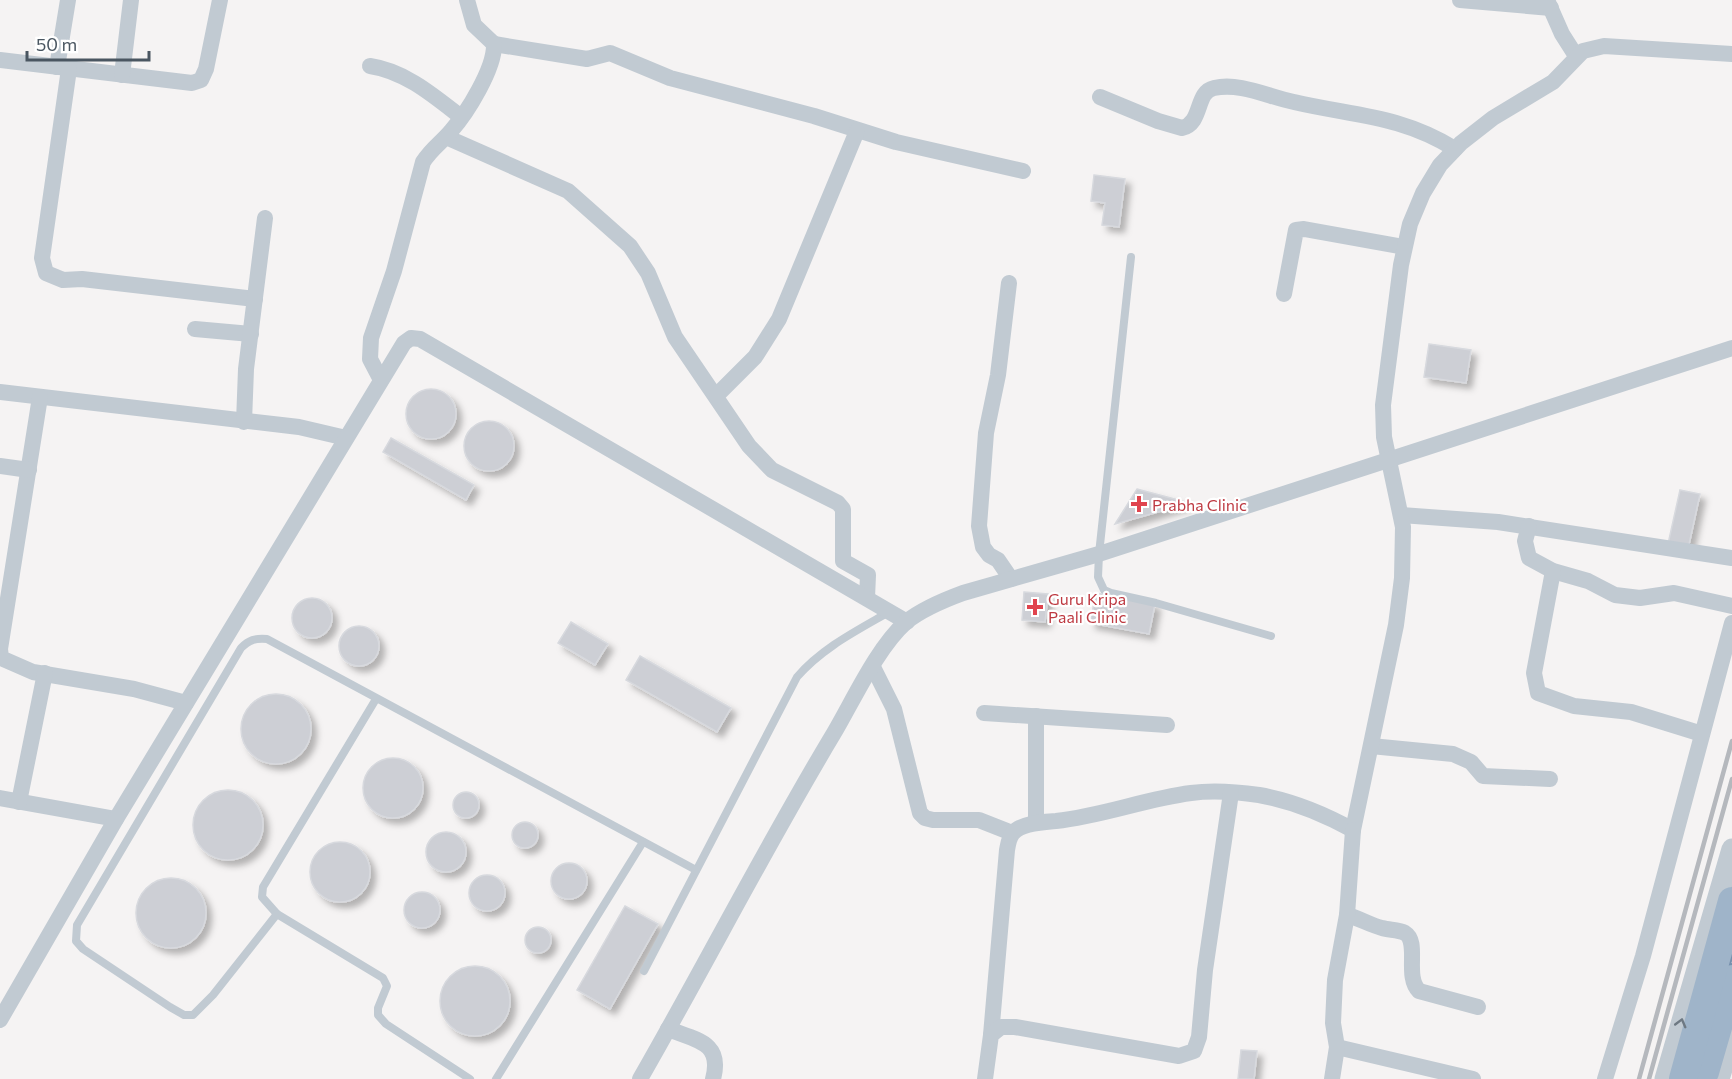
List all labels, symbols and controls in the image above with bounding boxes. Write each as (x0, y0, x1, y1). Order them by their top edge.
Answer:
scale bar (27, 24, 148, 62)
text: 50 m (36, 33, 77, 55)
marker: Prabha Clinic (1130, 495, 1148, 513)
place label: Prabha Clinic (1152, 495, 1247, 514)
place label: Guru Kripa Paali Clinic (1048, 589, 1126, 626)
marker: Guru Kripa Paali Clinic (1026, 598, 1044, 616)
one-way arrow (1673, 1018, 1686, 1028)

